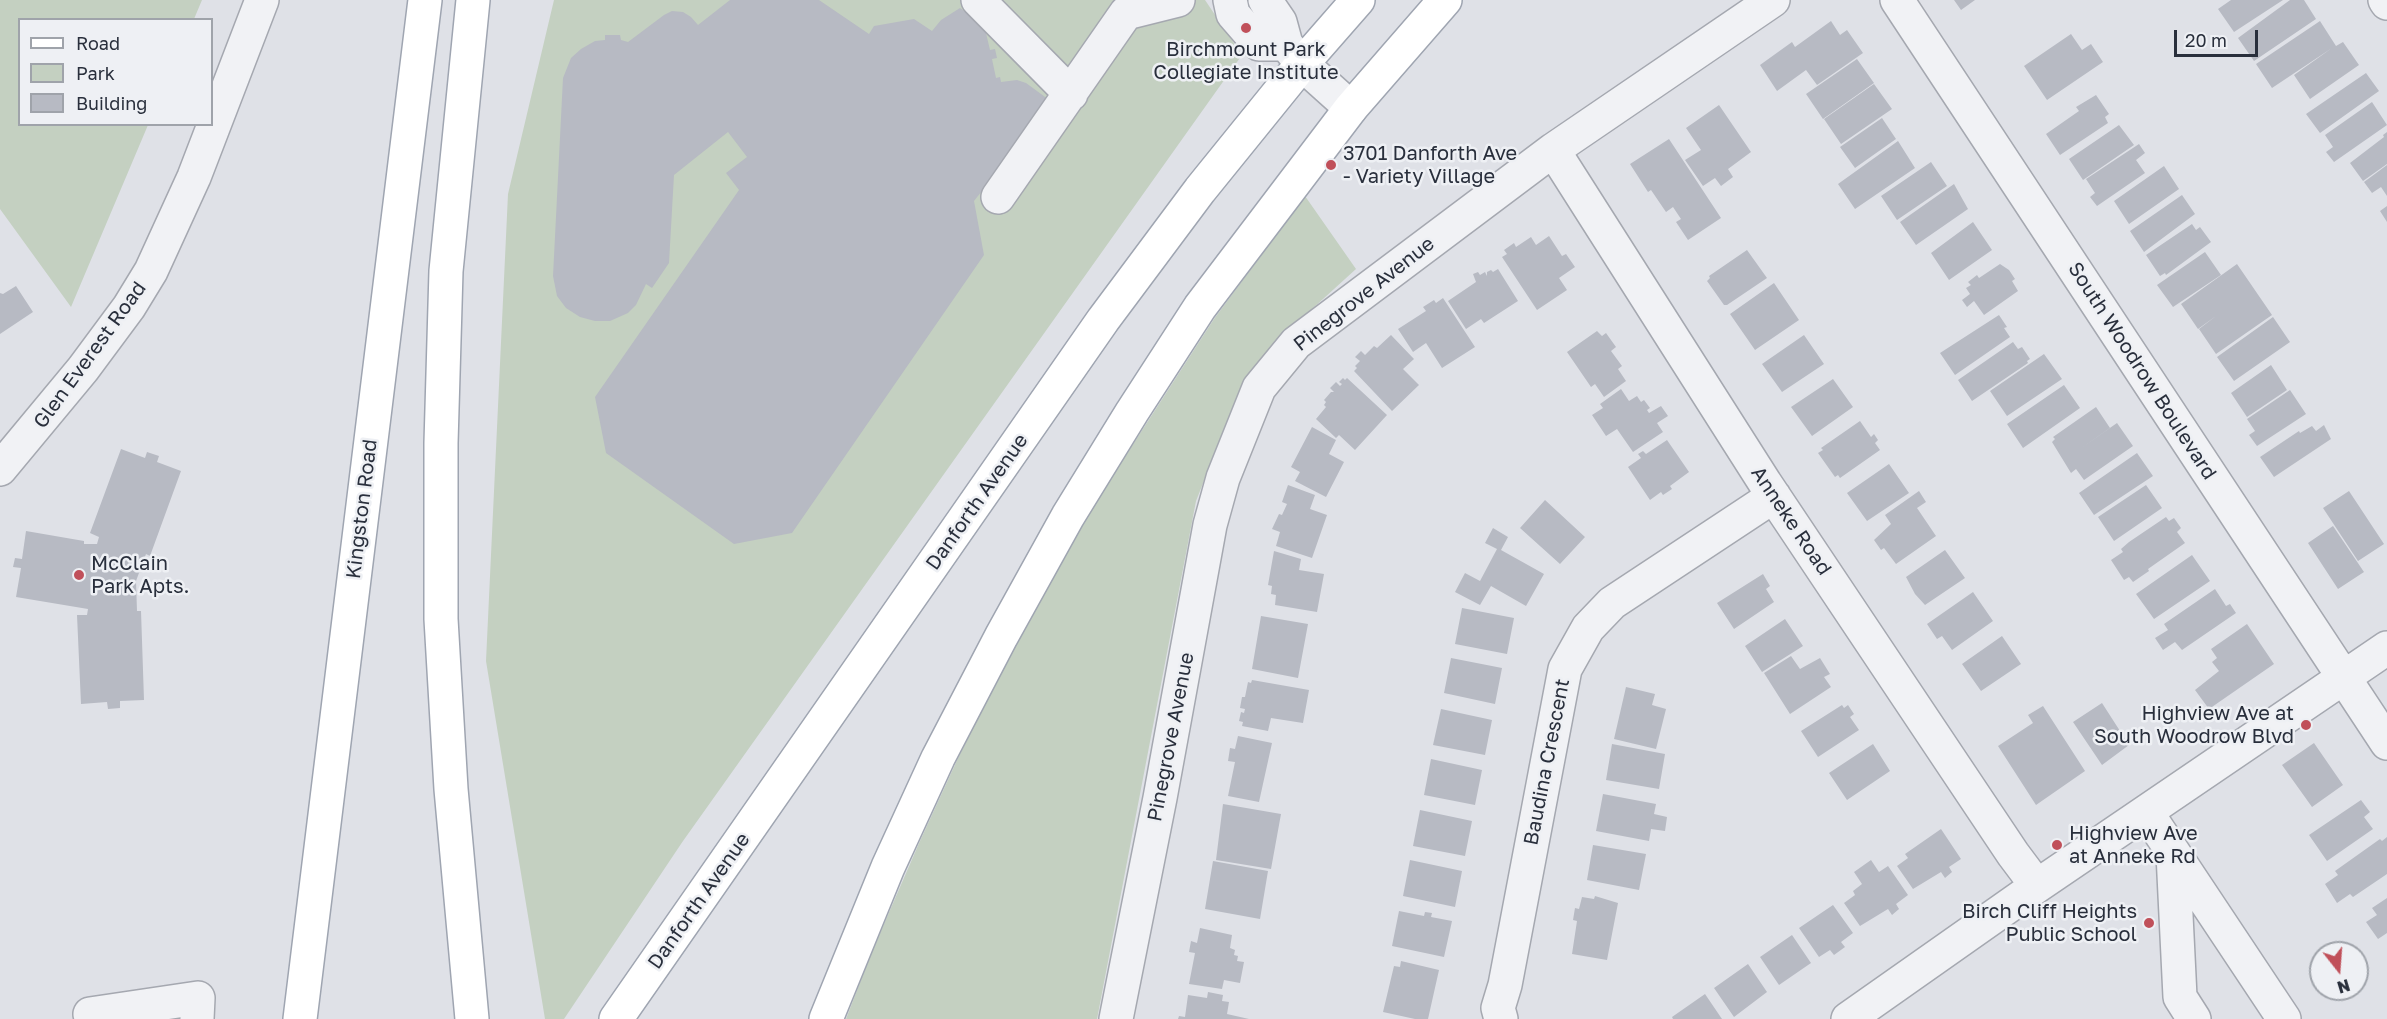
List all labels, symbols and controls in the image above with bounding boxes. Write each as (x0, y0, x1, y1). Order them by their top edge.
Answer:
legend (18, 18, 213, 126)
scale bar (2177, 18, 2261, 56)
marker: Birchmount Park Collegiate Institute (1239, 21, 1253, 35)
text: 20 m (2185, 29, 2227, 51)
text: Road (76, 32, 120, 54)
place label: Birchmount Park Collegiate Institute (1153, 38, 1339, 85)
text: Park (76, 62, 115, 84)
text: Building (76, 92, 147, 114)
place label: 3701 Danforth Ave - Variety Village (1343, 142, 1517, 189)
marker: 3701 Danforth Ave - Variety Village (1324, 158, 1338, 172)
street label: Pinegrove Avenue (1289, 232, 1439, 356)
street label: South Woodrow Boulevard (2063, 258, 2221, 484)
street label: Glen Everest Road (29, 277, 151, 433)
street label: Danforth Avenue (921, 429, 1033, 575)
street label: Kingston Road (342, 438, 382, 580)
street label: Anneke Road (1746, 462, 1836, 580)
place label: McClain Park Apts. (91, 552, 190, 599)
marker: McClain Park Apts. (72, 568, 86, 582)
street label: Pinegrove Avenue (1143, 650, 1199, 824)
street label: Baudina Crescent (1519, 677, 1575, 847)
place label: Highview Ave at South Woodrow Blvd (2094, 702, 2294, 749)
marker: Highview Ave at South Woodrow Blvd (2299, 718, 2313, 732)
place label: Highview Ave at Anneke Rd (2069, 822, 2198, 869)
street label: Danforth Avenue (643, 828, 755, 974)
marker: Highview Ave at Anneke Rd (2050, 838, 2064, 852)
place label: Birch Cliff Heights Public School (1962, 900, 2137, 947)
marker: Birch Cliff Heights Public School (2142, 916, 2156, 930)
north arrow (2309, 941, 2369, 1001)
text: N (2335, 975, 2352, 998)

